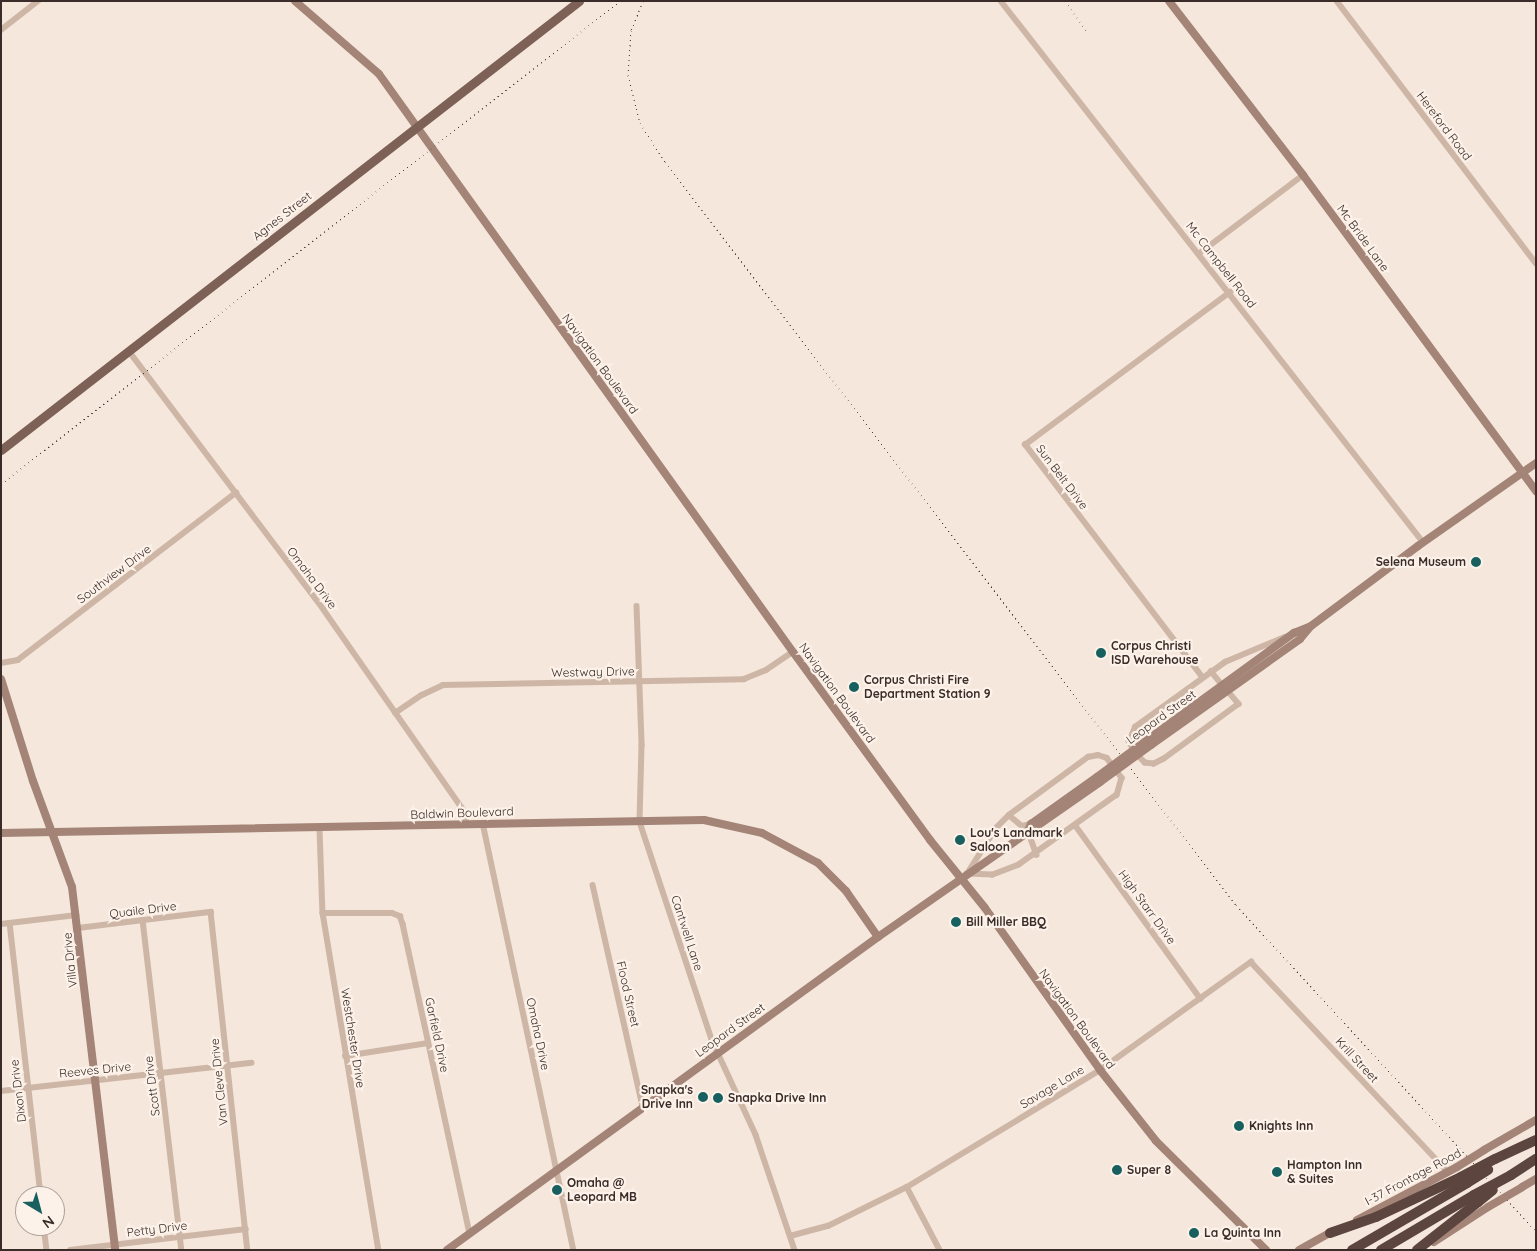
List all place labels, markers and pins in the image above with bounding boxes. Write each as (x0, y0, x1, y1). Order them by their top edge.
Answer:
place label: Selena Museum (1376, 555, 1466, 569)
marker: Selena Museum (1470, 556, 1482, 568)
place label: Corpus Christi ISD Warehouse (1111, 639, 1199, 667)
marker: Corpus Christi ISD Warehouse (1095, 647, 1107, 659)
place label: Corpus Christi Fire Department Station 9 (864, 673, 991, 701)
marker: Corpus Christi Fire Department Station 9 (848, 681, 860, 693)
place label: Lou's Landmark Saloon (970, 826, 1063, 854)
marker: Lou's Landmark Saloon (954, 834, 966, 846)
place label: Bill Miller BBQ (966, 915, 1046, 929)
marker: Bill Miller BBQ (950, 916, 962, 928)
place label: Snapka's Drive Inn (641, 1083, 693, 1111)
marker: Snapka's Drive Inn (697, 1091, 709, 1103)
place label: Snapka Drive Inn (728, 1091, 826, 1105)
marker: Snapka Drive Inn (712, 1092, 724, 1104)
place label: Knights Inn (1249, 1119, 1313, 1133)
marker: Knights Inn (1233, 1120, 1245, 1132)
place label: Hampton Inn & Suites (1287, 1158, 1362, 1186)
place label: Super 8 (1127, 1163, 1171, 1177)
marker: Super 8 (1111, 1164, 1123, 1176)
marker: Hampton Inn & Suites (1271, 1166, 1283, 1178)
place label: Omaha @ Leopard MB (567, 1176, 637, 1204)
marker: Omaha @ Leopard MB (551, 1184, 563, 1196)
place label: La Quinta Inn (1204, 1226, 1281, 1240)
marker: La Quinta Inn (1188, 1227, 1200, 1239)

